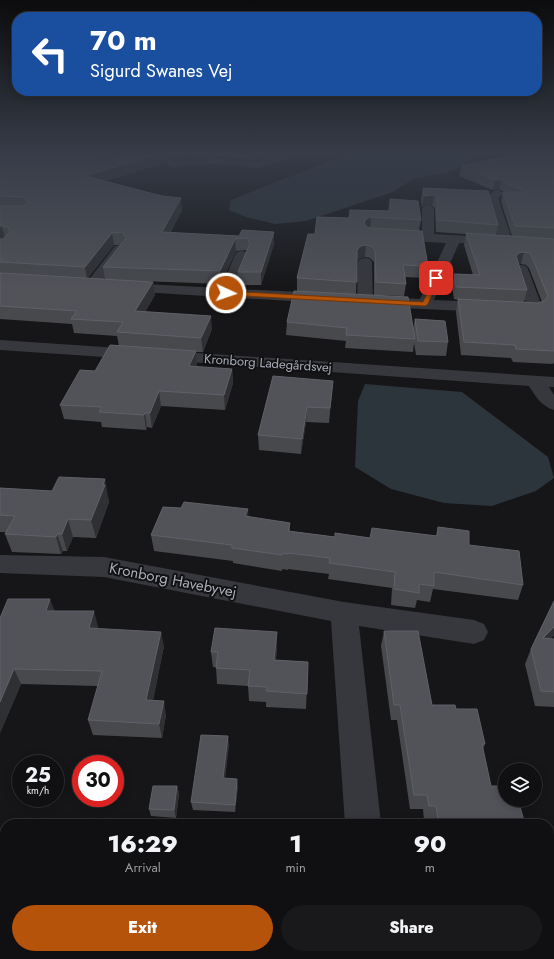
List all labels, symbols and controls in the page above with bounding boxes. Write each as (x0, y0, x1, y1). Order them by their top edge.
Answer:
text: 70 m (90, 20, 157, 61)
icon: left (24, 28, 76, 80)
text: Sigurd Swanes Vej (90, 58, 232, 84)
pin (419, 261, 453, 295)
icon: arrive (425, 267, 447, 289)
position arrow (205, 272, 247, 314)
street label: Kronborg Ladegårdsvej (203, 349, 333, 377)
street label: Kronborg Havebyvej (107, 557, 239, 603)
speed limit sign: 30 (72, 755, 124, 807)
text: 25 (25, 761, 51, 790)
map controls (498, 763, 542, 807)
button: layers (498, 763, 542, 807)
text: km/h (27, 783, 49, 798)
text: 16:29 (108, 826, 178, 861)
text: 1 (289, 826, 302, 861)
text: 90 (413, 826, 446, 861)
text: Arrival (125, 858, 161, 877)
text: min (285, 858, 306, 877)
text: m (425, 858, 435, 877)
button: Exit (12, 905, 273, 951)
button: Share (281, 905, 542, 951)

